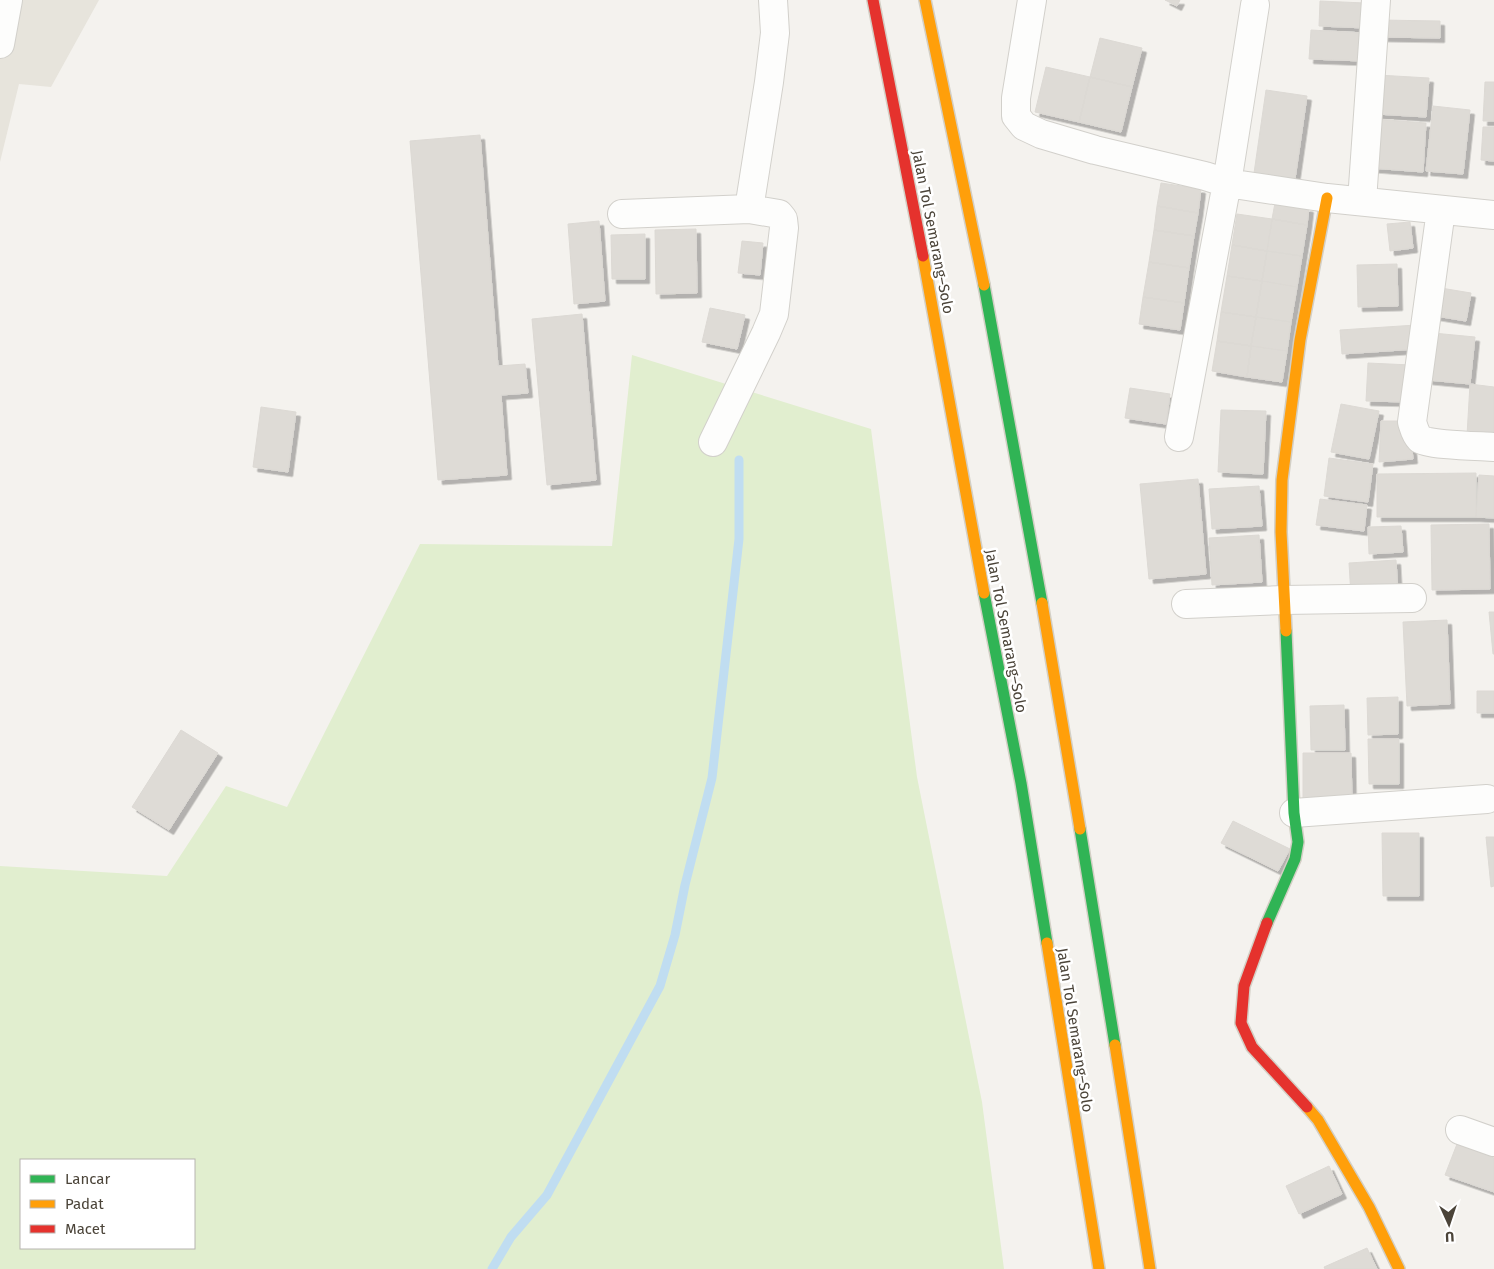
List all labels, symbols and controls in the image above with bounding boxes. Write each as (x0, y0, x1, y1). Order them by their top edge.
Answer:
street label: Jalan Tol Semarang–Solo (908, 149, 958, 315)
street label: Jalan Tol Semarang–Solo (981, 548, 1031, 714)
street label: Jalan Tol Semarang–Solo (1053, 946, 1097, 1114)
legend (20, 1159, 195, 1249)
text: Lancar (65, 1170, 110, 1188)
text: Padat (65, 1195, 104, 1213)
north arrow (1424, 1199, 1474, 1249)
text: Macet (65, 1220, 106, 1238)
text: U (1445, 1228, 1455, 1245)

